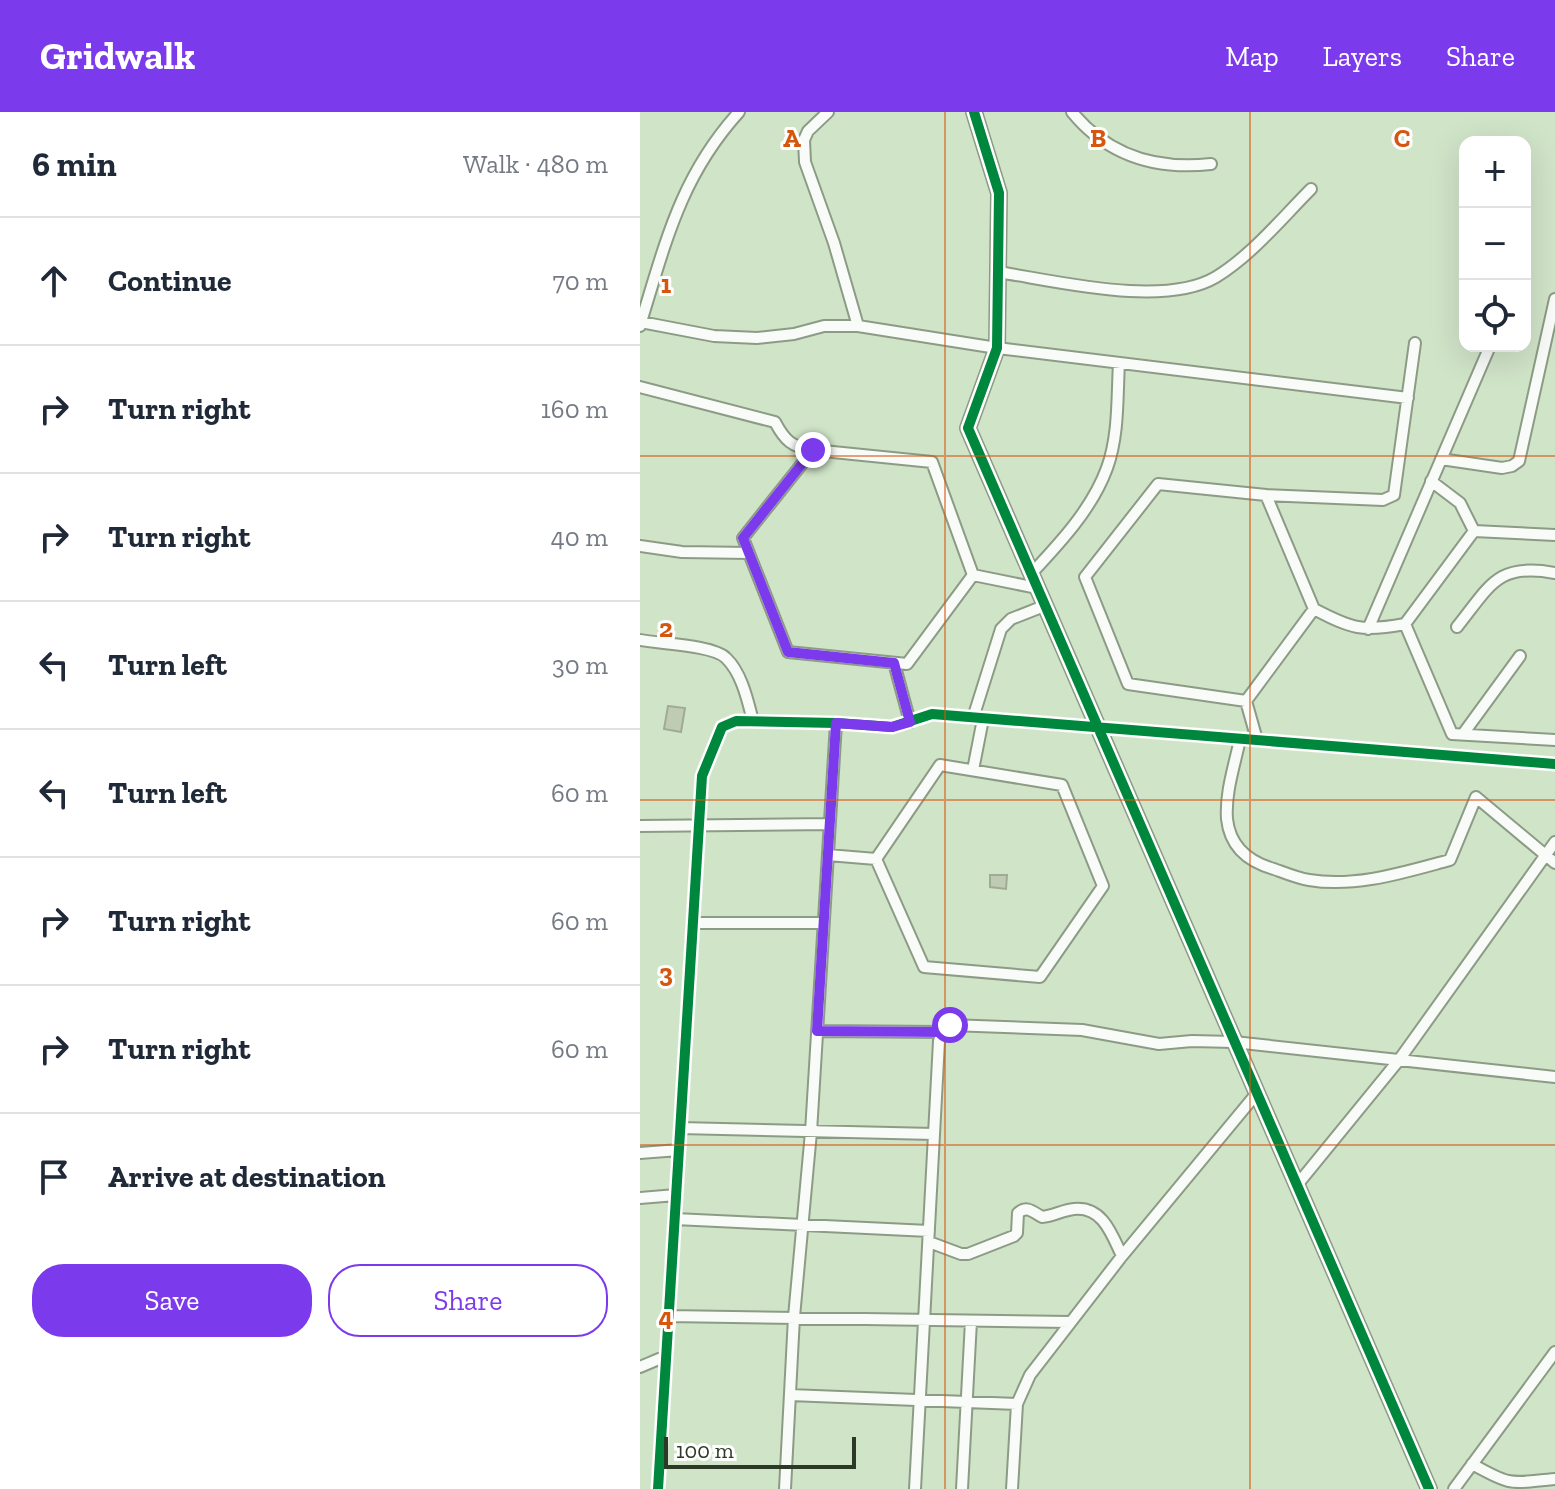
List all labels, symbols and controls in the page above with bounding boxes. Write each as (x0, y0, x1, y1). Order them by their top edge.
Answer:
text: Gridwalk (40, 33, 195, 79)
text: Map (1225, 40, 1279, 73)
text: Layers (1323, 40, 1402, 73)
text: Share (1446, 40, 1515, 73)
text: A (783, 122, 801, 154)
text: B (1090, 122, 1106, 154)
text: C (1394, 122, 1410, 154)
map controls (1459, 136, 1531, 352)
button: + (1459, 136, 1531, 208)
text: 6 min (32, 144, 117, 185)
text: Walk · 480 m (463, 148, 608, 180)
button: − (1459, 208, 1531, 280)
icon: ahead (32, 259, 76, 303)
text: Continue (108, 263, 232, 299)
text: 70 m (552, 265, 608, 297)
text: 1 (661, 268, 672, 300)
button: locate (1459, 280, 1531, 352)
icon: right (32, 387, 76, 431)
text: Turn right (108, 391, 250, 427)
text: 160 m (541, 393, 608, 425)
route end (795, 432, 831, 468)
icon: right (32, 515, 76, 559)
text: Turn right (108, 519, 250, 555)
text: 40 m (551, 521, 608, 553)
text: 2 (659, 612, 673, 644)
icon: left (32, 643, 76, 687)
text: Turn left (108, 647, 227, 683)
text: 30 m (552, 649, 608, 681)
icon: left (32, 771, 76, 815)
text: Turn left (108, 775, 227, 811)
text: 60 m (551, 777, 608, 809)
icon: right (32, 899, 76, 943)
text: Turn right (108, 903, 250, 939)
text: 60 m (551, 905, 608, 937)
text: 3 (659, 957, 673, 989)
route start (932, 1007, 968, 1043)
icon: right (32, 1027, 76, 1071)
text: Turn right (108, 1031, 250, 1067)
text: 60 m (551, 1033, 608, 1065)
icon: arrive (32, 1155, 76, 1199)
text: Arrive at destination (108, 1159, 385, 1195)
button: Save (32, 1264, 312, 1337)
button: Share (328, 1264, 608, 1337)
text: 4 (659, 1301, 674, 1333)
scale bar (664, 1433, 856, 1469)
text: 100 m (676, 1437, 734, 1464)

